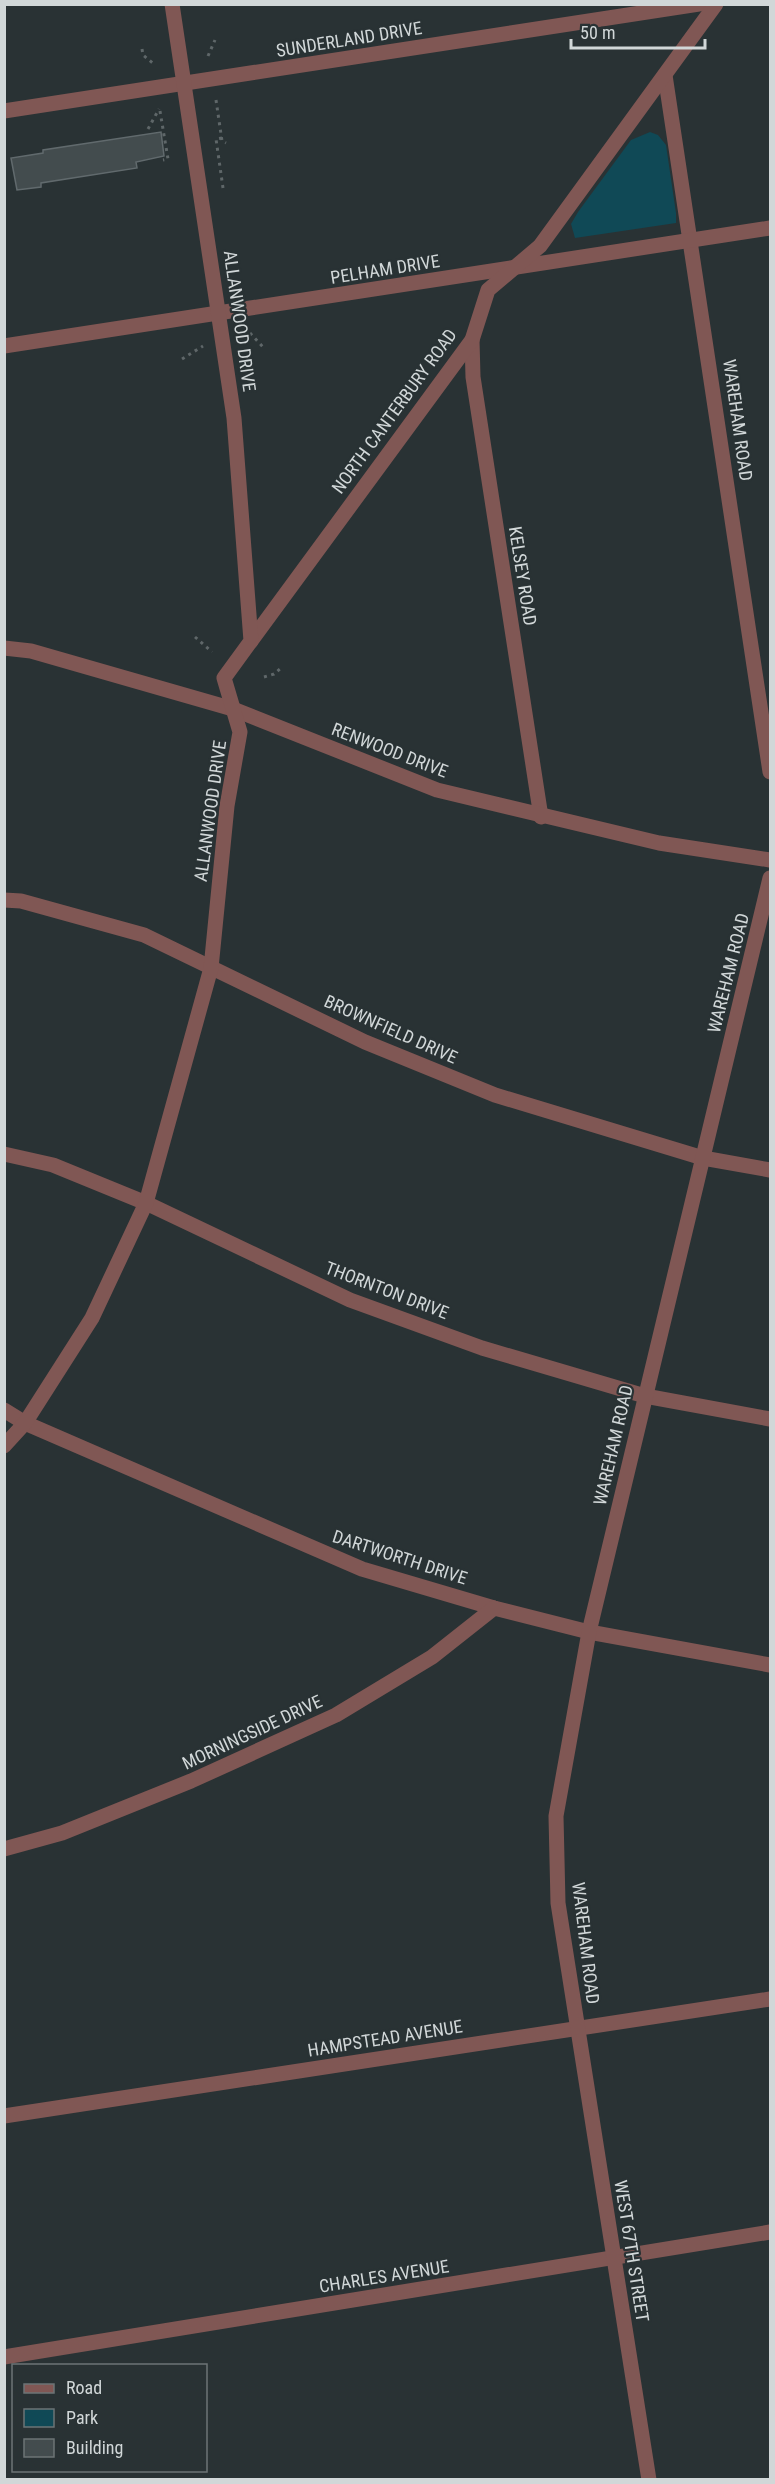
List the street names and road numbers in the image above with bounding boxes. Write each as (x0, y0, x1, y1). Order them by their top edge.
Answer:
street label: SUNDERLAND DRIVE (275, 17, 423, 61)
street label: ALLANWOOD DRIVE (220, 249, 260, 393)
street label: PELHAM DRIVE (329, 250, 441, 288)
street label: NORTH CANTERBURY ROAD (327, 325, 461, 497)
street label: WAREHAM ROAD (719, 358, 757, 482)
street label: KELSEY ROAD (505, 525, 541, 627)
street label: RENWOOD DRIVE (329, 718, 451, 782)
street label: ALLANWOOD DRIVE (190, 739, 230, 883)
street label: WAREHAM ROAD (703, 911, 753, 1035)
street label: BROWNFIELD DRIVE (321, 990, 461, 1068)
street label: THORNTON DRIVE (322, 1257, 452, 1323)
street label: WAREHAM ROAD (589, 1383, 637, 1507)
street label: DARTWORTH DRIVE (330, 1525, 470, 1589)
street label: MORNINGSIDE DRIVE (179, 1690, 325, 1774)
street label: WAREHAM ROAD (568, 1881, 604, 2005)
street label: HAMPSTEAD AVENUE (306, 2015, 464, 2061)
street label: WEST 67TH STREET (610, 2179, 654, 2323)
street label: CHARLES AVENUE (318, 2255, 451, 2297)

